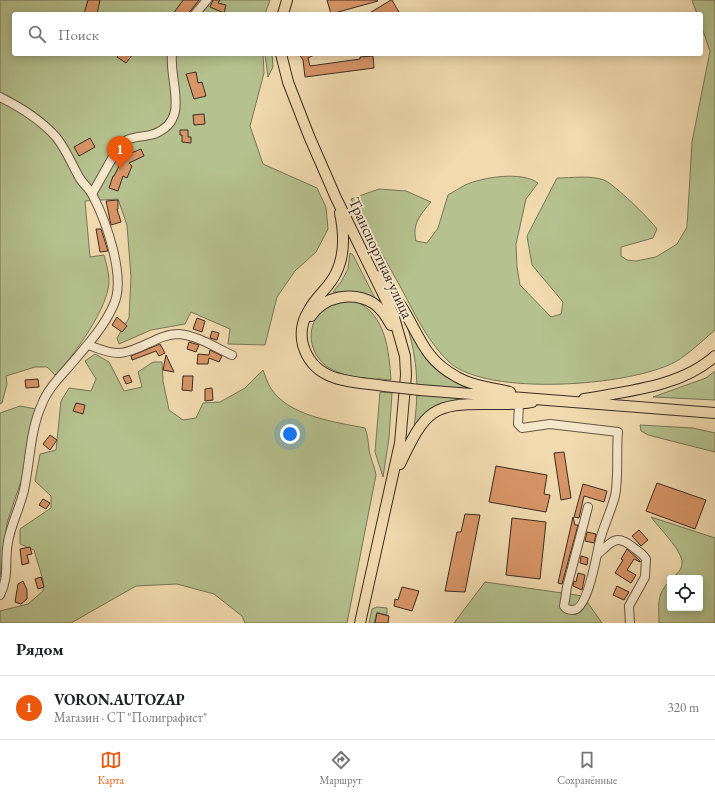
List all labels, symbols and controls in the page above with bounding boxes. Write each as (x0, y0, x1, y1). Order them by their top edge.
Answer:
search box (12, 12, 703, 56)
icon: search (26, 23, 48, 45)
text: Поиск (58, 25, 99, 44)
pin: 1 (107, 136, 133, 169)
street label: Транспортная улица (344, 194, 419, 323)
your location (280, 424, 300, 444)
map controls (667, 575, 703, 611)
button: locate (667, 575, 703, 611)
text: Рядом (16, 638, 64, 660)
text: VORON.AUTOZAP (54, 690, 185, 709)
text: 1 (26, 699, 32, 716)
text: 320 m (668, 699, 699, 716)
text: Магазин · СТ "Полиграфист" (54, 709, 207, 726)
tab: Карта (98, 749, 124, 787)
tab: Маршрут (320, 749, 362, 787)
tab: Сохранённые (557, 749, 617, 787)

